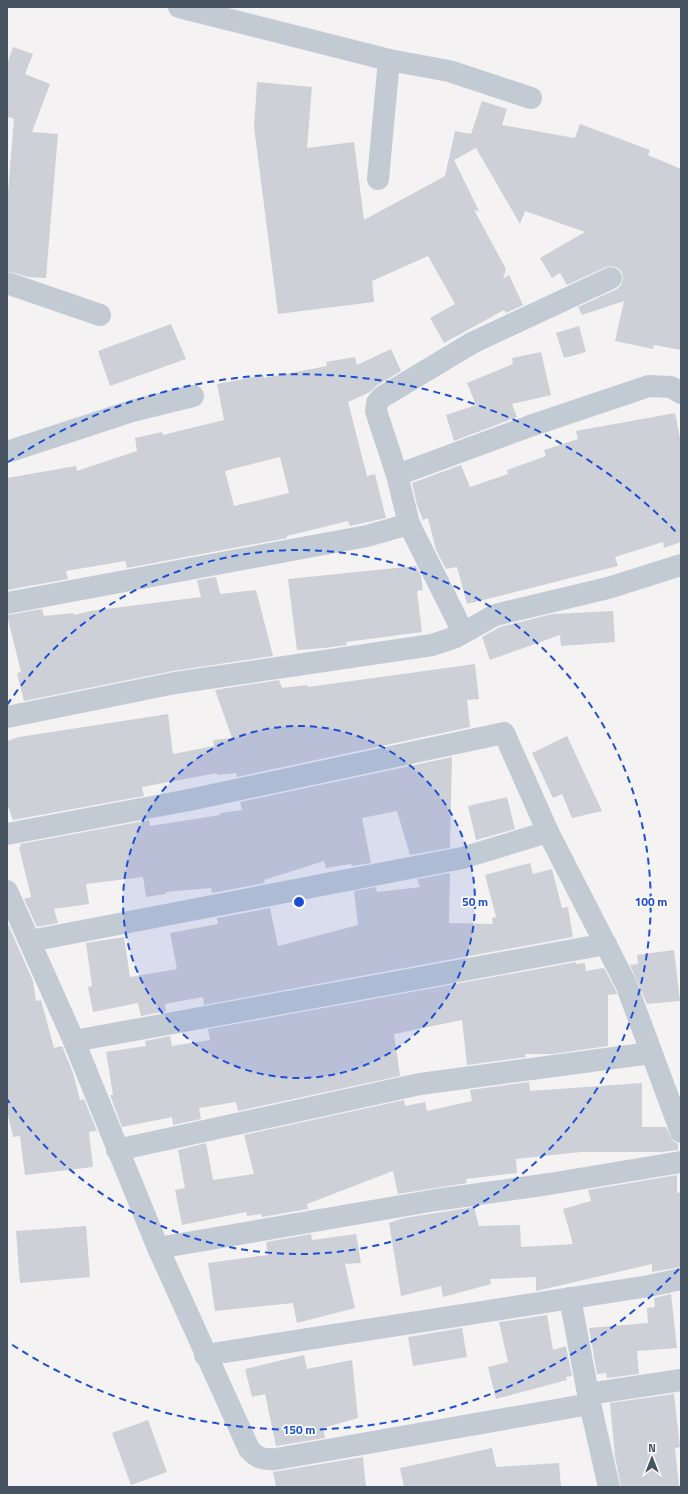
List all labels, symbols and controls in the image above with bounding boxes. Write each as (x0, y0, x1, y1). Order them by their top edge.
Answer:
text: 50 m (462, 892, 488, 911)
text: 100 m (635, 892, 667, 911)
centre of rings (292, 895, 306, 909)
text: 150 m (283, 1420, 315, 1439)
north arrow (632, 1438, 672, 1478)
text: N (648, 1440, 656, 1456)

